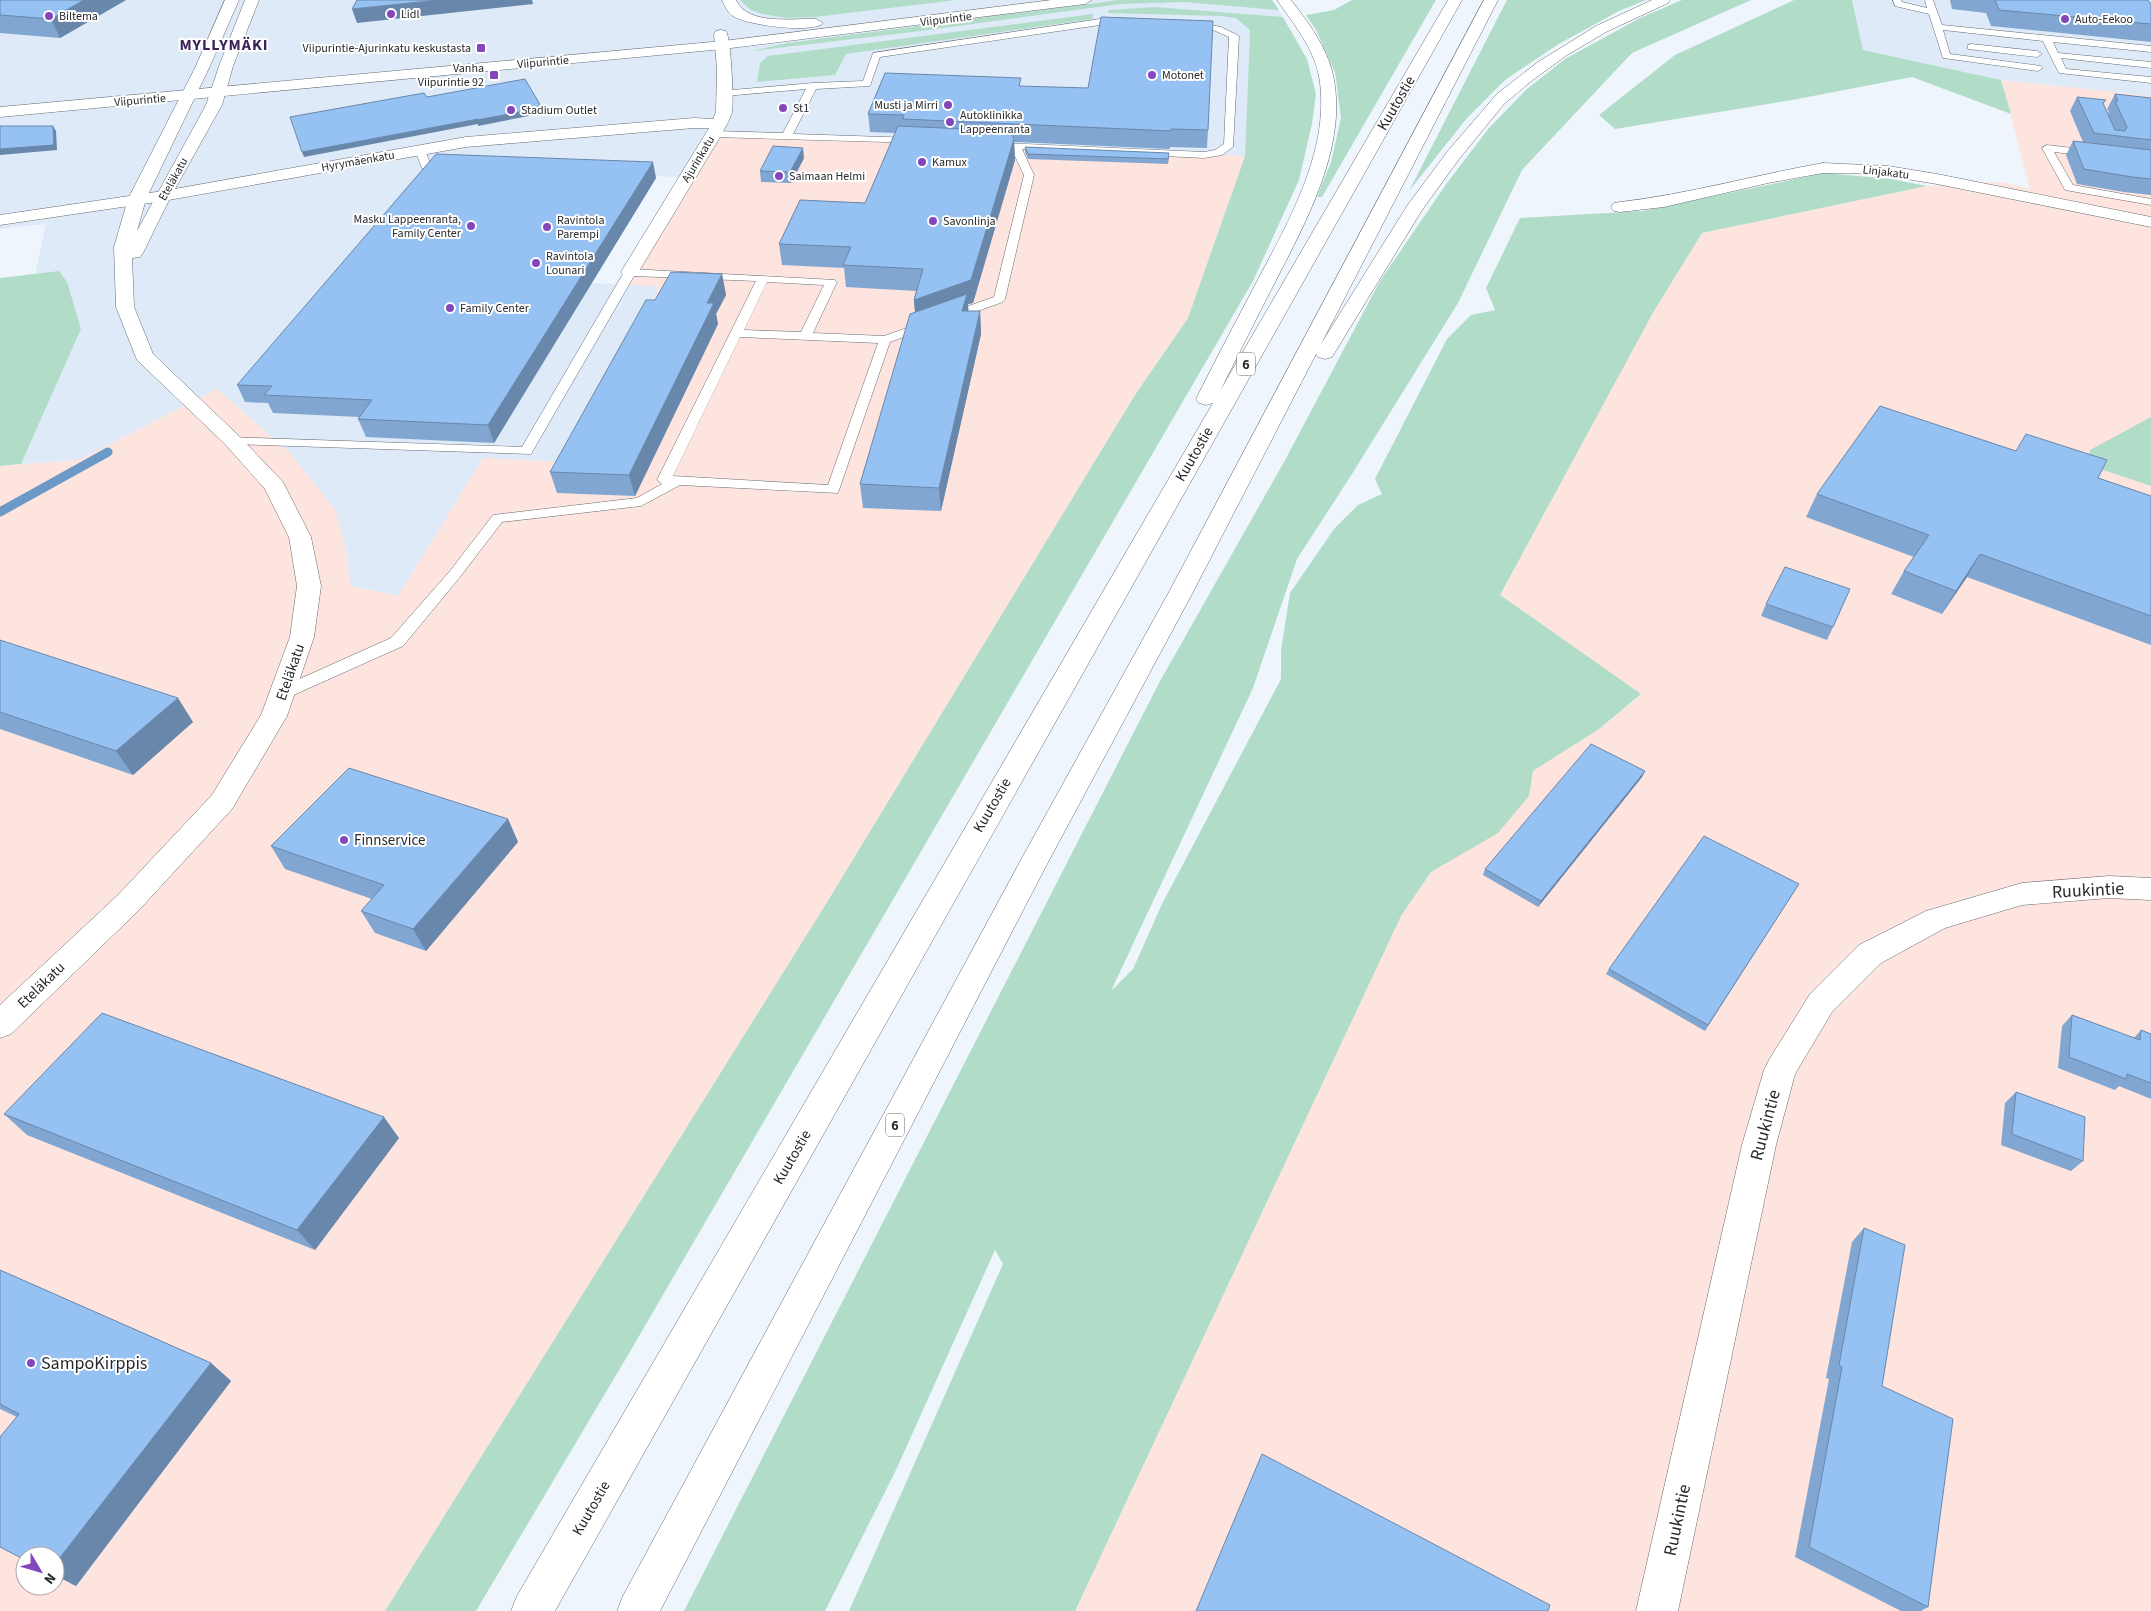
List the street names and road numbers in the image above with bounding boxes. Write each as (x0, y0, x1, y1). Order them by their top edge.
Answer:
street label: Viipurintie (919, 8, 973, 31)
street label: Viipurintie (516, 52, 570, 73)
street label: Kuutostie (1372, 72, 1421, 134)
street label: Viipurintie (113, 90, 167, 111)
street label: Ajurinkatu (678, 133, 719, 186)
street label: Hyrymäenkatu (320, 147, 396, 176)
street label: Eteläkatu (155, 154, 192, 204)
street label: Linjakatu (1862, 161, 1910, 184)
road number: 6 (1237, 352, 1255, 376)
street label: Kuutostie (1170, 423, 1219, 485)
street label: Eteläkatu (271, 641, 310, 704)
street label: Kuutostie (968, 774, 1017, 836)
street label: Ruukintie (2051, 876, 2125, 905)
street label: Eteläkatu (13, 957, 70, 1013)
street label: Ruukintie (1744, 1087, 1787, 1163)
road number: 6 (886, 1114, 904, 1136)
street label: Kuutostie (768, 1126, 817, 1188)
street label: Kuutostie (567, 1477, 616, 1539)
street label: Ruukintie (1658, 1482, 1697, 1558)

